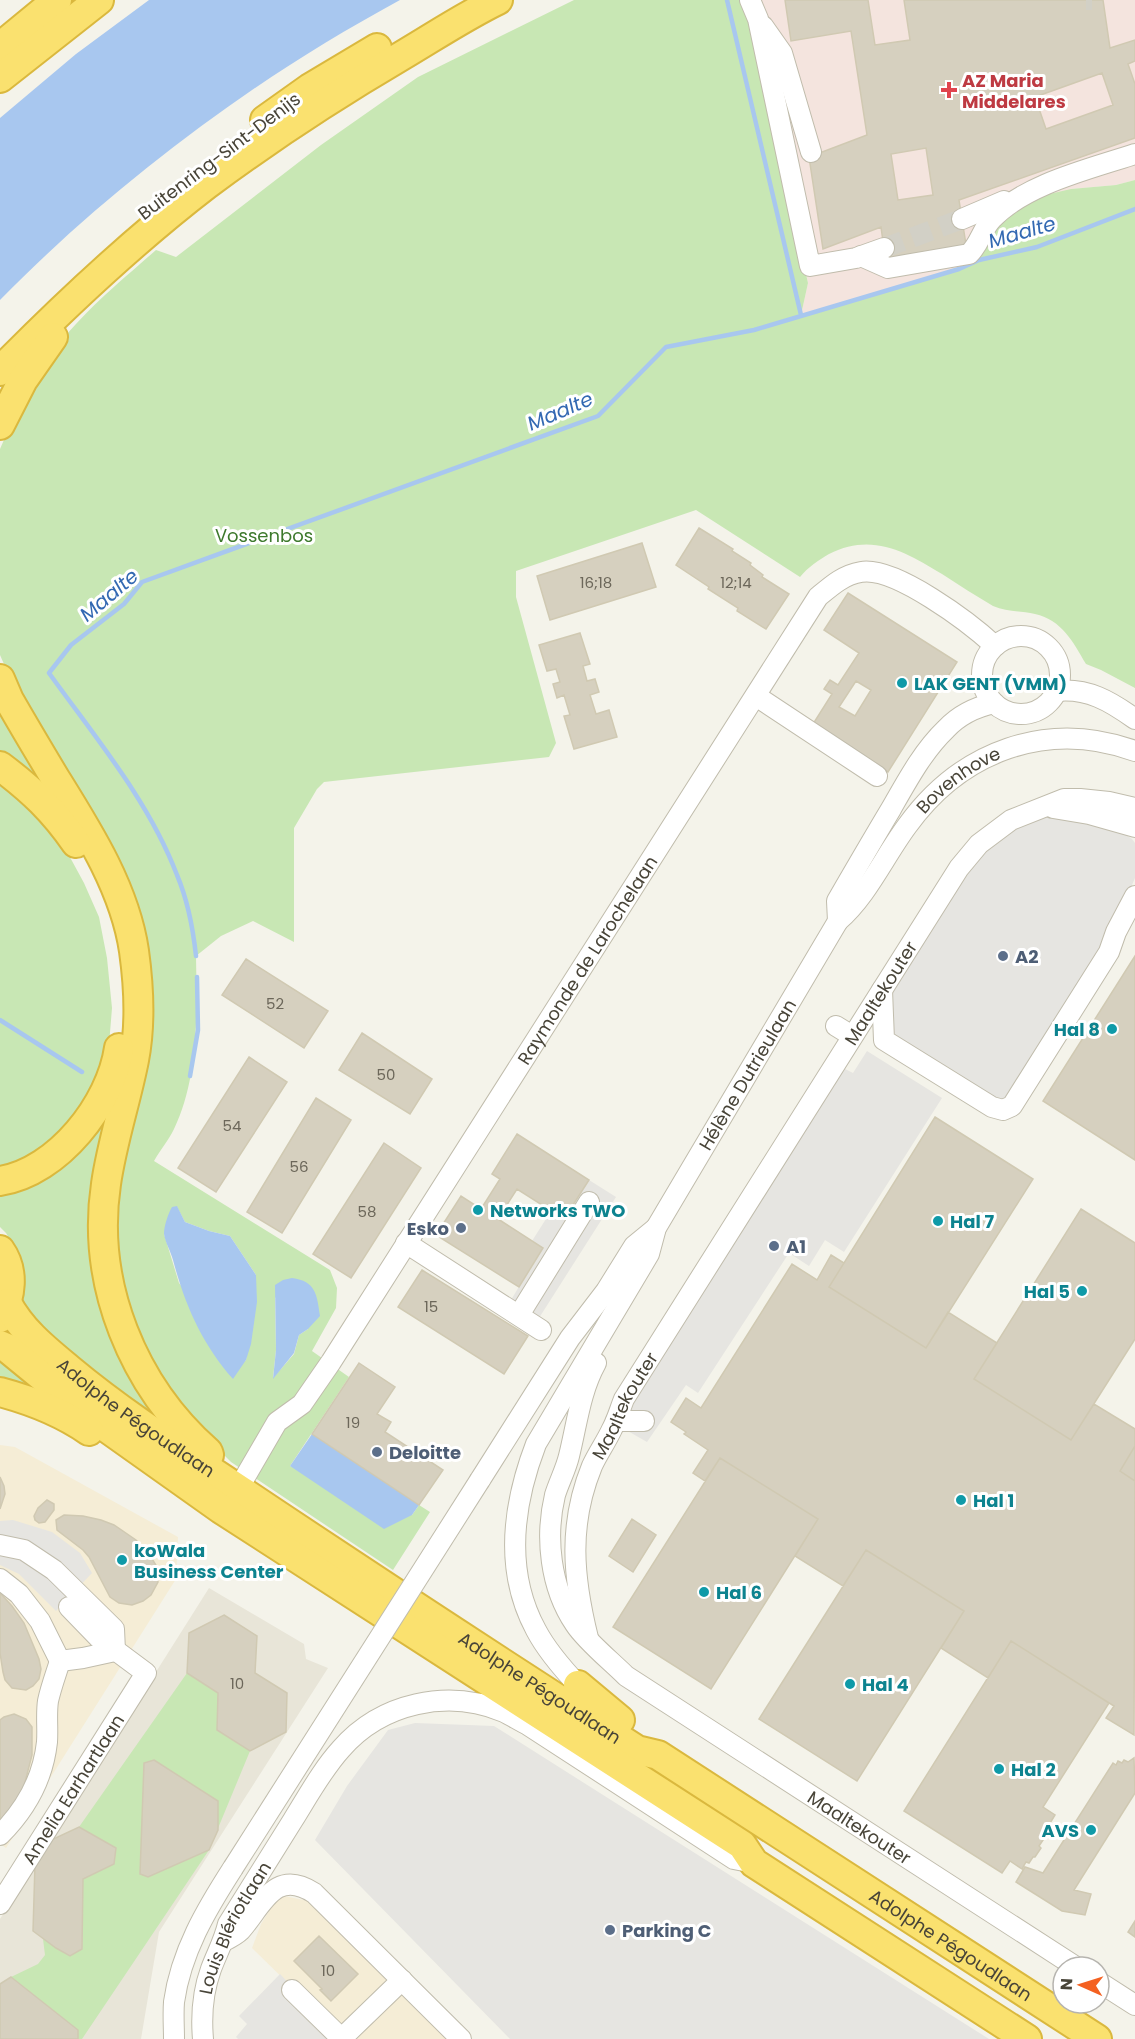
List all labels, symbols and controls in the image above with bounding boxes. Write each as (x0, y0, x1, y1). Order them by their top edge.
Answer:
place label: AZ Maria Middelares (962, 68, 1066, 114)
marker: AZ Maria Middelares (940, 81, 958, 99)
street label: Buitenring-Sint-Denijs (133, 87, 305, 225)
water label: Maalte (985, 209, 1059, 255)
water label: Maalte (523, 385, 597, 437)
park label: Vossenbos (215, 523, 313, 548)
water label: Maalte (74, 562, 144, 628)
house number: 16;18 (580, 572, 612, 593)
house number: 12;14 (720, 572, 752, 593)
place label: LAK GENT (VMM) (914, 671, 1067, 696)
marker: LAK GENT (VMM) (895, 676, 909, 690)
street label: Bovenhove (910, 740, 1004, 819)
street label: Raymonde de Larochelaan (511, 851, 663, 1069)
street label: Maaltekouter (838, 936, 923, 1050)
place label: A2 (1015, 944, 1039, 969)
marker: A2 (996, 949, 1010, 963)
house number: 52 (266, 993, 284, 1014)
street label: Hélène Dutrieulaan (693, 994, 802, 1155)
place label: Hal 8 (1054, 1017, 1100, 1042)
marker: Hal 8 (1105, 1022, 1119, 1036)
house number: 50 (377, 1064, 395, 1085)
house number: 54 (223, 1115, 241, 1136)
house number: 56 (290, 1156, 308, 1177)
place label: Networks TWO (490, 1198, 625, 1223)
house number: 58 (358, 1201, 376, 1222)
marker: Networks TWO (471, 1203, 485, 1217)
place label: Hal 7 (950, 1209, 995, 1234)
marker: Hal 7 (931, 1214, 945, 1228)
place label: Esko (407, 1216, 449, 1241)
marker: Esko (454, 1221, 468, 1235)
place label: A1 (786, 1234, 806, 1259)
marker: A1 (767, 1239, 781, 1253)
place label: Hal 5 (1024, 1279, 1070, 1304)
marker: Hal 5 (1075, 1284, 1089, 1298)
house number: 15 (424, 1296, 438, 1317)
street label: Maaltekouter (585, 1347, 663, 1464)
street label: Adolphe Pégoudlaan (52, 1352, 220, 1483)
house number: 19 (346, 1412, 360, 1433)
place label: Deloitte (389, 1440, 461, 1465)
marker: Deloitte (370, 1445, 384, 1459)
place label: Hal 1 (973, 1488, 1014, 1513)
marker: Hal 1 (954, 1493, 968, 1507)
place label: koWala Business Center (134, 1538, 284, 1584)
marker: koWala Business Center (115, 1553, 129, 1567)
place label: Hal 6 (716, 1580, 762, 1605)
marker: Hal 6 (697, 1585, 711, 1599)
street label: Adolphe Pégoudlaan (454, 1625, 626, 1749)
place label: Hal 4 (862, 1672, 909, 1697)
house number: 10 (230, 1673, 244, 1694)
marker: Hal 4 (843, 1677, 857, 1691)
street label: Amelia Earhartlaan (16, 1709, 129, 1869)
place label: Hal 2 (1011, 1757, 1056, 1782)
marker: Hal 2 (992, 1762, 1006, 1776)
street label: Maaltekouter (803, 1784, 917, 1870)
place label: AVS (1042, 1818, 1079, 1843)
marker: AVS (1084, 1823, 1098, 1837)
street label: Louis Blériotlaan (192, 1856, 277, 1996)
street label: Adolphe Pégoudlaan (865, 1883, 1037, 2007)
place label: Parking C (622, 1918, 711, 1943)
marker: Parking C (603, 1923, 617, 1937)
north arrow (1051, 1955, 1111, 2015)
house number: 10 (321, 1960, 335, 1981)
text: N (1055, 1978, 1078, 1991)

